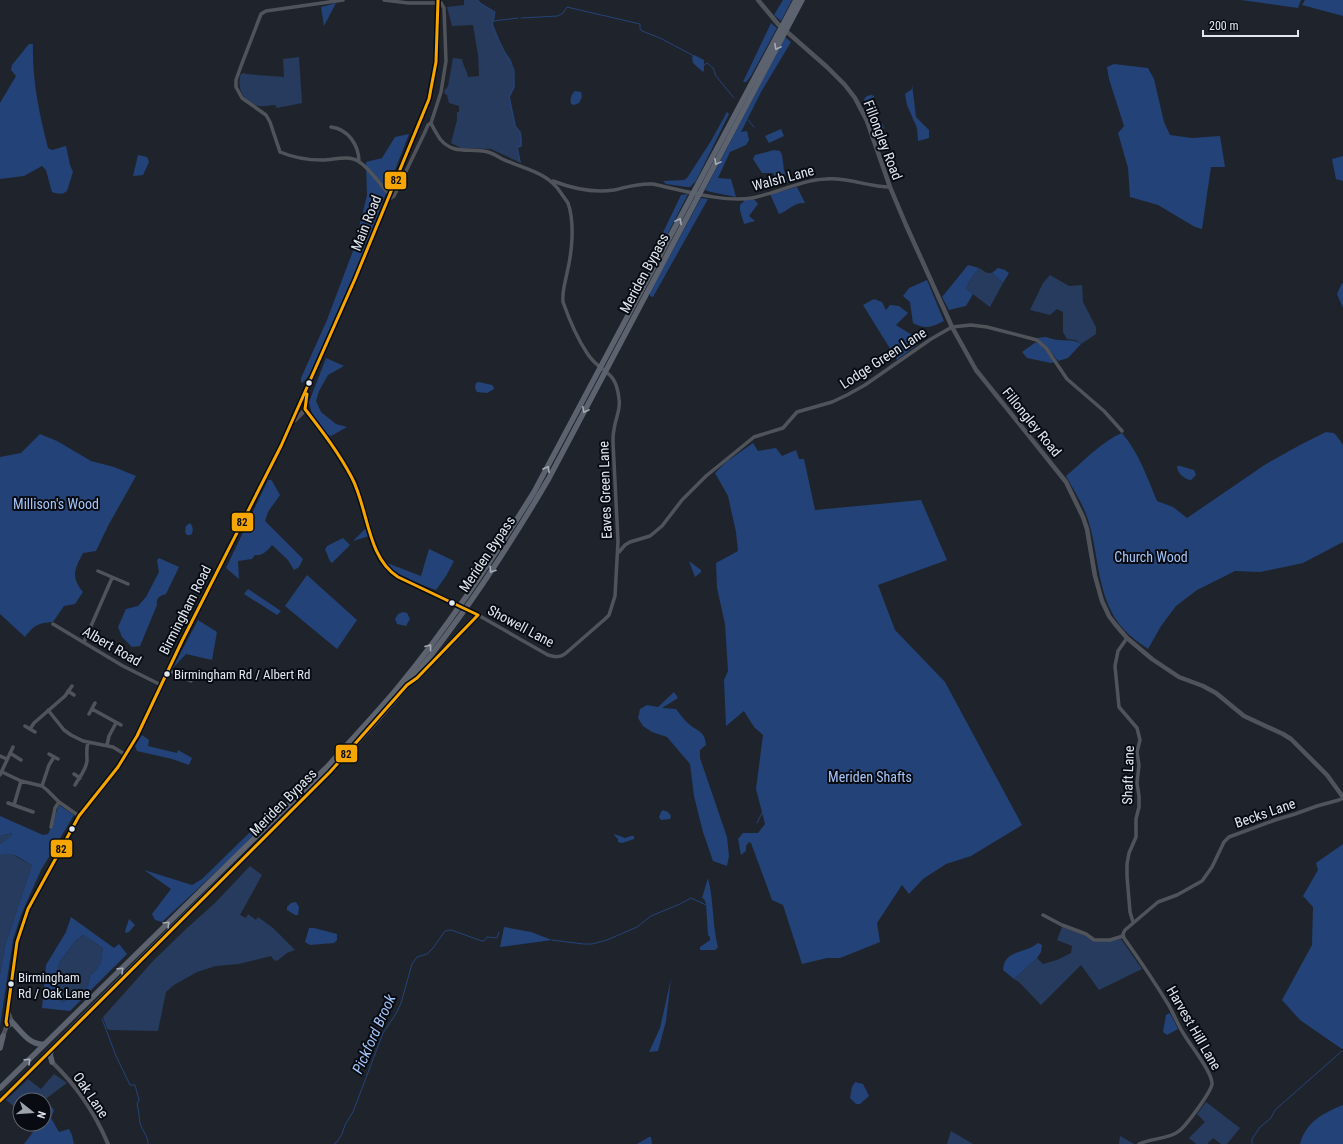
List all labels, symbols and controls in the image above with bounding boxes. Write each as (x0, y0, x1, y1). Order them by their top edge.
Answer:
scale bar (1203, 12, 1298, 38)
text: 200 m (1209, 19, 1239, 33)
one-way arrow (775, 43, 782, 50)
street label: Fillongley Road (860, 98, 906, 182)
one-way arrow (714, 158, 721, 165)
street label: Walsh Lane (750, 162, 816, 194)
line badge: 82 (384, 171, 407, 190)
text: 82 (390, 174, 402, 187)
street label: Main Road (348, 193, 384, 253)
one-way arrow (674, 218, 681, 225)
street label: Meriden Bypass (616, 230, 672, 316)
street label: Lodge Green Lane (837, 324, 929, 392)
unlabelled marker (304, 378, 314, 388)
street label: Fillongley Road (999, 384, 1065, 460)
one-way arrow (583, 405, 590, 413)
street label: Eaves Green Lane (595, 440, 615, 539)
one-way arrow (542, 466, 550, 473)
park label: Millison's Wood (13, 496, 99, 512)
line badge: 82 (231, 512, 254, 532)
street label: Meriden Bypass (456, 513, 518, 595)
text: 82 (236, 516, 248, 529)
park label: Church Wood (1114, 549, 1188, 565)
street label: Birmingham Road (156, 563, 214, 657)
one-way arrow (489, 566, 497, 573)
unlabelled marker (447, 598, 457, 608)
street label: Showell Lane (485, 602, 557, 650)
street label: Albert Road (80, 623, 144, 669)
one-way arrow (424, 645, 431, 652)
place label: Birmingham Rd / Albert Rd (174, 667, 310, 682)
marker: Birmingham Rd / Albert Rd (162, 669, 172, 679)
line badge: 82 (335, 744, 358, 763)
street label: Shaft Lane (1119, 745, 1137, 805)
text: 82 (340, 748, 352, 761)
street label: Meriden Bypass (246, 765, 320, 839)
park label: Meriden Shafts (828, 769, 912, 785)
street label: Becks Lane (1232, 795, 1298, 831)
unlabelled marker (67, 824, 77, 834)
line badge: 82 (50, 839, 73, 858)
text: 82 (55, 843, 67, 856)
one-way arrow (162, 921, 170, 929)
one-way arrow (116, 967, 124, 974)
place label: Birmingham Rd / Oak Lane (18, 970, 90, 1001)
marker: Birmingham Rd / Oak Lane (6, 979, 16, 989)
street label: Harvest Hill Lane (1164, 983, 1225, 1073)
water label: Pickford Brook (349, 991, 400, 1076)
one-way arrow (23, 1058, 31, 1065)
street label: Oak Lane (70, 1069, 112, 1121)
north arrow (12, 1092, 52, 1132)
text: N (34, 1110, 48, 1120)

